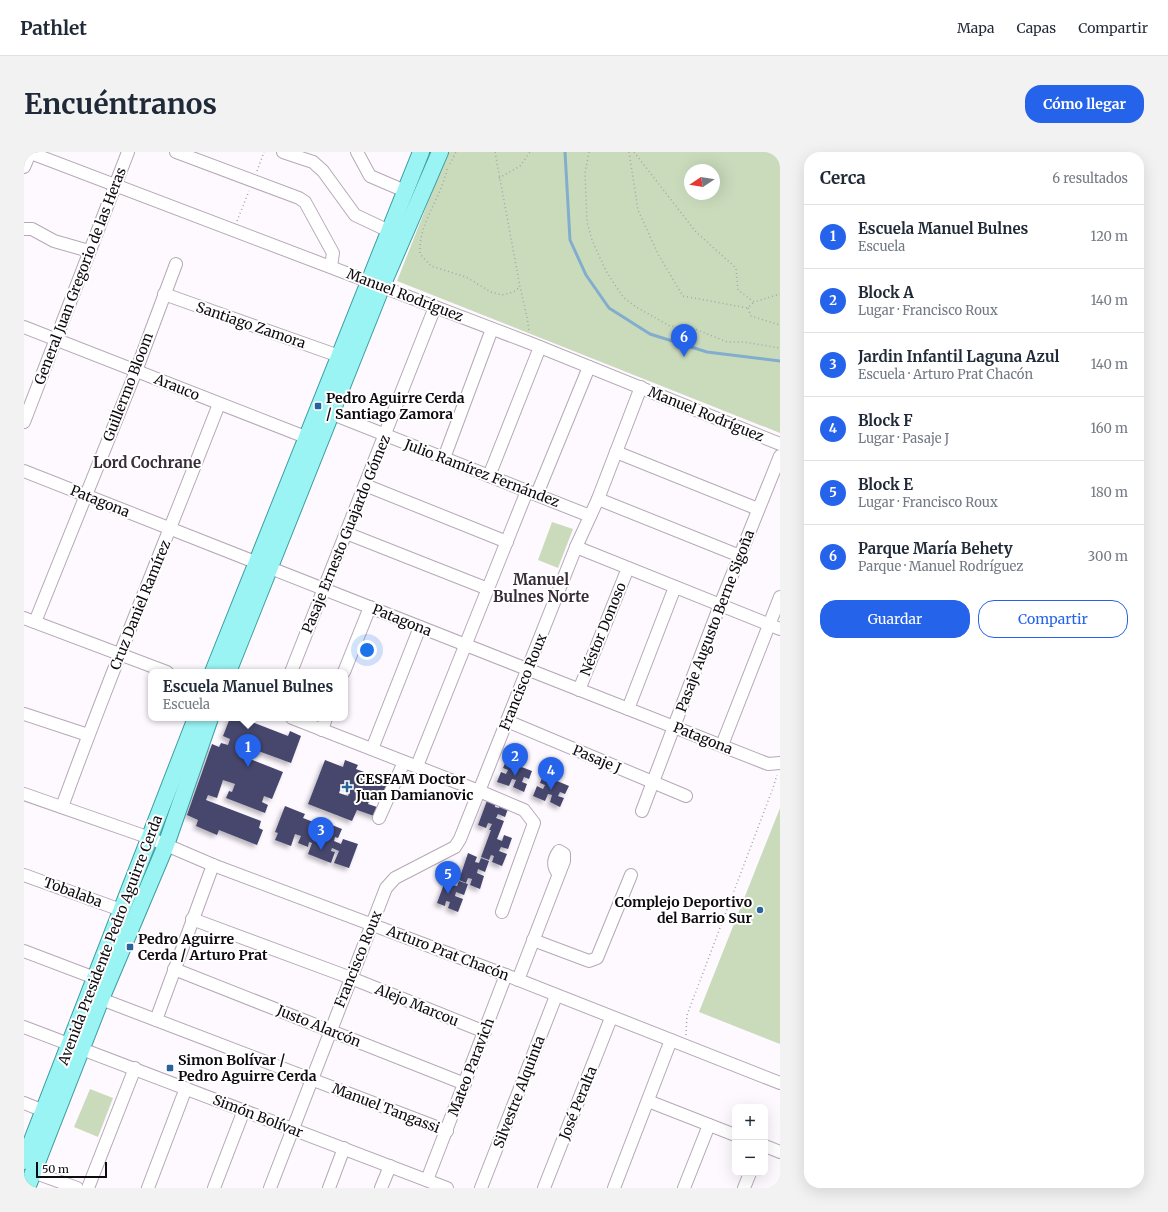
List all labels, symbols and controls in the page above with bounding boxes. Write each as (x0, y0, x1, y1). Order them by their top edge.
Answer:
text: Pathlet (20, 16, 87, 40)
text: Mapa (957, 19, 994, 37)
text: Capas (1016, 19, 1056, 37)
text: Compartir (1078, 19, 1148, 37)
button: Cómo llegar (1025, 85, 1144, 123)
text: Encuéntranos (24, 86, 217, 122)
north arrow (684, 164, 720, 200)
street label: General Juan Gregorio de las Heras (30, 165, 130, 387)
text: Cerca (820, 167, 866, 189)
text: 6 resultados (1052, 170, 1128, 187)
text: Escuela Manuel Bulnes (858, 219, 1028, 238)
text: 1 (830, 228, 836, 245)
text: 120 m (1090, 228, 1128, 245)
text: Escuela (858, 238, 905, 255)
street label: Manuel Rodríguez (344, 264, 466, 326)
text: Block A (858, 283, 914, 302)
text: 2 (829, 292, 837, 309)
text: 140 m (1091, 292, 1128, 309)
street label: Santiago Zamora (194, 298, 309, 352)
text: Lugar · Francisco Roux (858, 302, 998, 319)
pin: 6 (671, 324, 697, 357)
street label: Guillermo Bloom (99, 330, 157, 444)
text: Jardin Infantil Laguna Azul (858, 347, 1059, 366)
text: 3 (829, 356, 837, 373)
text: 140 m (1091, 356, 1128, 373)
text: Escuela · Arturo Prat Chacón (858, 366, 1033, 383)
street label: Arauco (151, 369, 202, 404)
street label: Manuel Rodríguez (645, 383, 767, 446)
place label: Pedro Aguirre Cerda / Santiago Zamora (326, 389, 465, 423)
marker: Pedro Aguirre Cerda / Santiago Zamora (313, 401, 323, 411)
text: Block F (858, 411, 913, 430)
text: 4 (829, 420, 837, 437)
text: 160 m (1090, 420, 1128, 437)
text: Lugar · Pasaje J (858, 430, 949, 447)
street label: Pasaje Ernesto Guajardo Gómez (298, 432, 394, 636)
street label: Julio Ramírez Fernández (401, 435, 563, 511)
district label: Lord Cochrane (93, 453, 201, 472)
text: Block E (858, 475, 913, 494)
street label: Patagona (68, 481, 133, 521)
text: 5 (829, 484, 837, 501)
text: 180 m (1090, 484, 1128, 501)
text: Lugar · Francisco Roux (858, 494, 998, 511)
street label: Pasaje Augusto Berne Sigoña (672, 527, 758, 715)
street label: Cruz Daniel Ramírez (106, 537, 174, 673)
text: Parque María Behety (858, 539, 1013, 558)
text: 6 (829, 548, 837, 565)
text: 300 m (1088, 548, 1128, 565)
text: Parque · Manuel Rodríguez (858, 558, 1023, 575)
district label: Manuel Bulnes Norte (493, 570, 589, 606)
street label: Néstor Donoso (576, 580, 630, 678)
street label: Patagona (370, 600, 435, 640)
button: Guardar (820, 600, 970, 638)
button: Compartir (978, 600, 1128, 638)
street label: Francisco Roux (495, 630, 551, 733)
your location (357, 640, 377, 660)
popup (148, 669, 348, 721)
text: Escuela Manuel Bulnes (163, 677, 333, 696)
text: Escuela (163, 696, 210, 713)
street label: Patagona (671, 718, 736, 758)
pin: 1 (235, 734, 261, 767)
street label: Pasaje J (570, 741, 624, 777)
pin: 2 (502, 743, 528, 776)
pin: 4 (538, 757, 564, 790)
place label: CESFAM Doctor Juan Damianovic (355, 770, 473, 804)
marker: CESFAM Doctor Juan Damianovic (341, 781, 353, 793)
street label: Avenida Presidente Pedro Aguirre Cerda (54, 812, 166, 1069)
pin: 3 (308, 817, 334, 850)
pin: 5 (435, 861, 461, 894)
street label: Tobalaba (41, 873, 105, 911)
place label: Complejo Deportivo del Barrio Sur (615, 893, 752, 927)
marker: Complejo Deportivo del Barrio Sur (755, 905, 765, 915)
street label: Francisco Roux (330, 907, 386, 1010)
street label: Arturo Prat Chacón (383, 921, 512, 985)
place label: Pedro Aguirre Cerda / Arturo Prat (138, 930, 268, 964)
marker: Pedro Aguirre Cerda / Arturo Prat (125, 942, 135, 952)
street label: Alejo Marcou (372, 980, 462, 1030)
street label: Justo Alarcón (273, 1001, 364, 1051)
street label: Mateo Paravich (444, 1015, 498, 1119)
street label: Silvestre Alquinta (489, 1033, 549, 1151)
place label: Simon Bolívar / Pedro Aguirre Cerda (178, 1051, 317, 1085)
marker: Simon Bolívar / Pedro Aguirre Cerda (165, 1063, 175, 1073)
street label: José Peralta (555, 1063, 601, 1143)
street label: Manuel Tangassi (329, 1079, 443, 1137)
street label: Simón Bolívar (210, 1091, 306, 1141)
map controls (732, 1104, 768, 1176)
button: + (732, 1104, 768, 1140)
button: − (732, 1140, 768, 1176)
scale bar (36, 1160, 107, 1179)
text: 50 m (42, 1162, 69, 1176)

